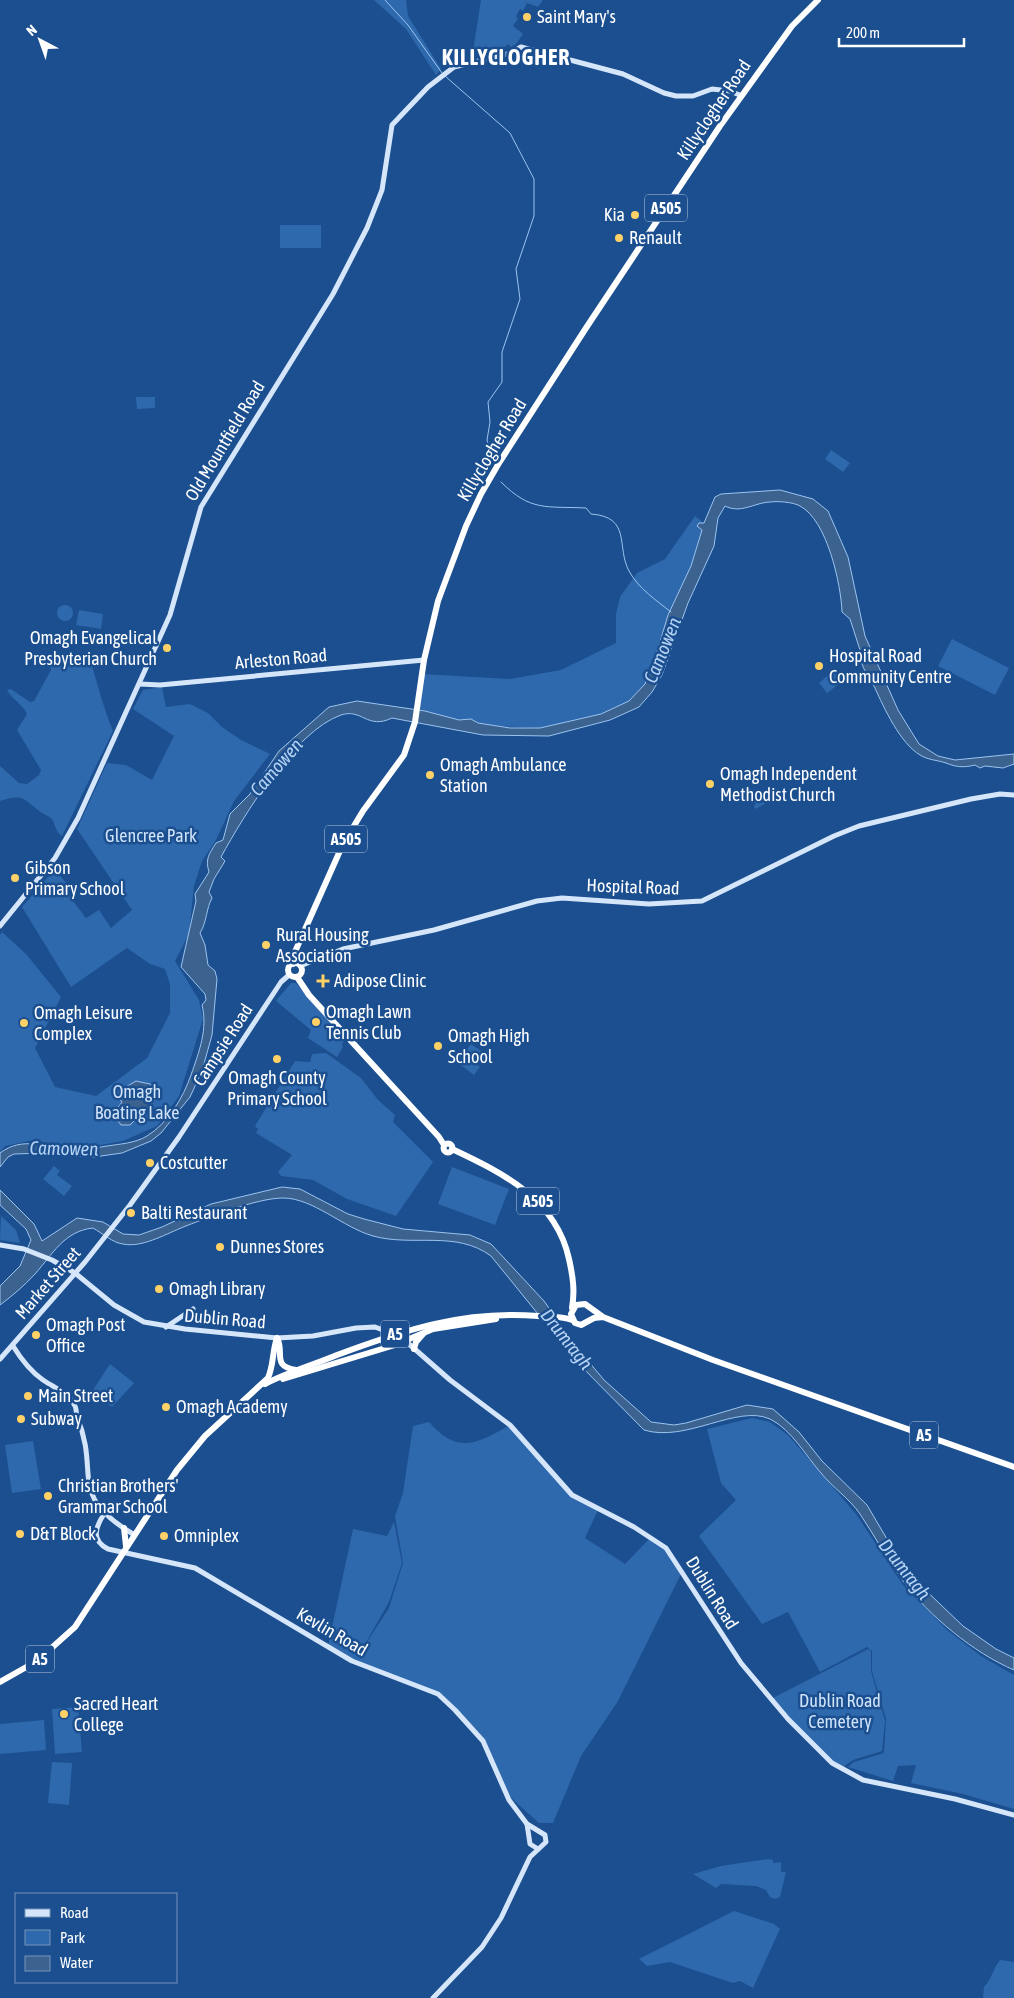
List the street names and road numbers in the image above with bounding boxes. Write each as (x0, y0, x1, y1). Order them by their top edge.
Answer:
street label: Killyclogher Road (672, 56, 755, 164)
road number: A505 (645, 194, 687, 222)
street label: Old Mountfield Road (180, 377, 269, 505)
street label: Killyclogher Road (453, 395, 530, 505)
street label: Arleston Road (234, 644, 328, 673)
road number: A505 (325, 826, 367, 852)
street label: Hospital Road (586, 874, 680, 899)
street label: Campsie Road (188, 1000, 257, 1090)
road number: A505 (517, 1188, 559, 1214)
street label: Market Street (11, 1242, 85, 1323)
street label: Dublin Road (183, 1304, 267, 1333)
road number: A5 (381, 1320, 409, 1348)
road number: A5 (910, 1422, 938, 1448)
street label: Dublin Road (682, 1552, 743, 1633)
street label: Kevlin Road (293, 1603, 371, 1660)
road number: A5 (26, 1646, 54, 1672)

